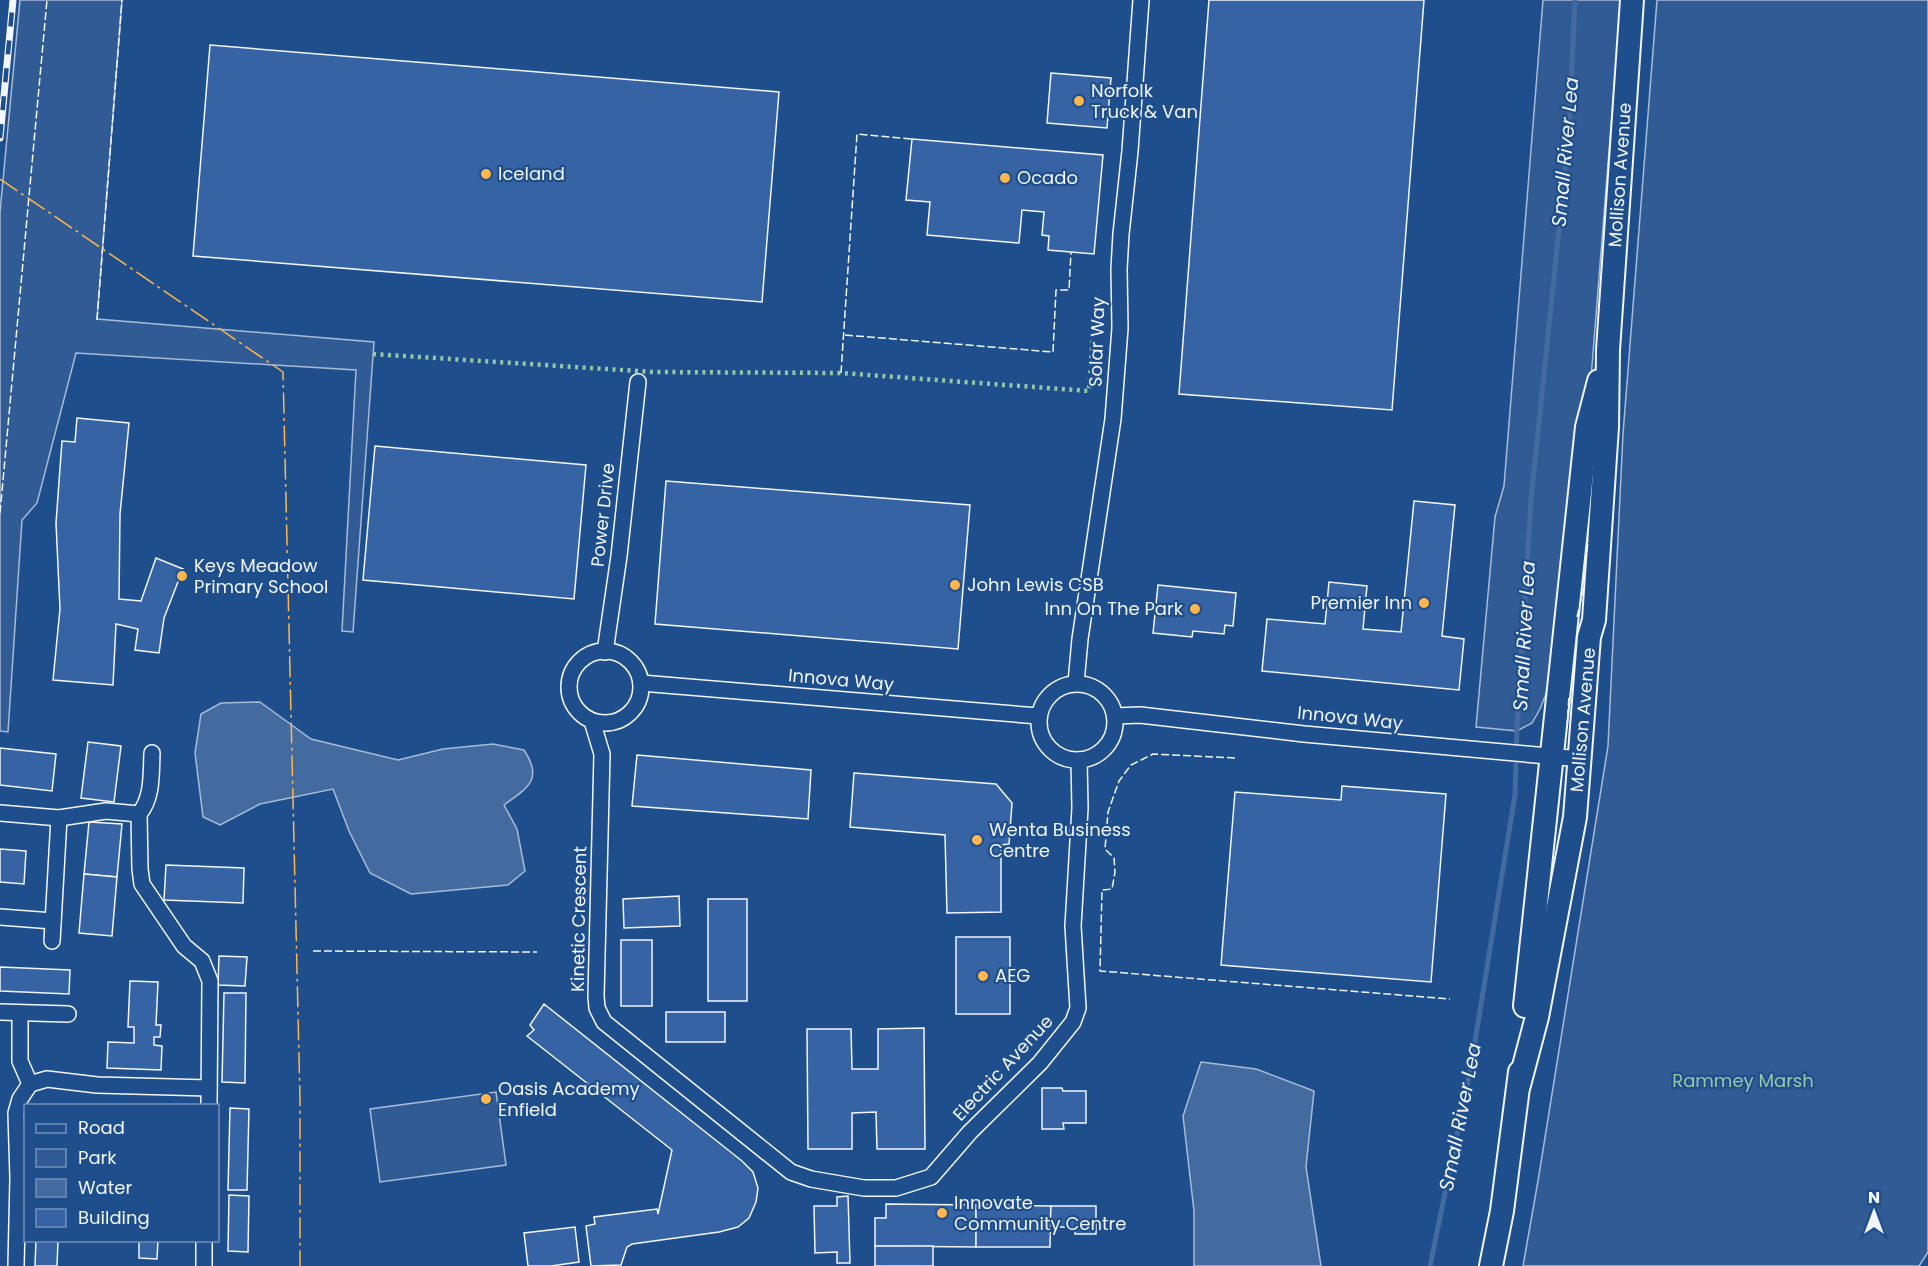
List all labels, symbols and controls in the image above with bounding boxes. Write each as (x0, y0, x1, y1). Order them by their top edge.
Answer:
water label: Small River Lea (1545, 76, 1585, 228)
place label: Norfolk Truck & Van (1091, 78, 1198, 124)
marker: Norfolk Truck & Van (1072, 94, 1086, 108)
street label: Mollison Avenue (1602, 102, 1637, 248)
place label: Iceland (498, 161, 565, 186)
place label: Ocado (1017, 165, 1078, 190)
marker: Iceland (479, 167, 493, 181)
marker: Ocado (998, 171, 1012, 185)
street label: Solar Way (1082, 297, 1111, 387)
street label: Power Drive (585, 462, 620, 568)
place label: Keys Meadow Primary School (194, 553, 328, 599)
water label: Small River Lea (1506, 560, 1542, 712)
marker: Keys Meadow Primary School (175, 569, 189, 583)
place label: John Lewis CSB (967, 572, 1104, 597)
marker: John Lewis CSB (948, 578, 962, 592)
place label: Premier Inn (1311, 590, 1412, 615)
place label: Inn On The Park (1044, 596, 1184, 621)
marker: Premier Inn (1417, 596, 1431, 610)
marker: Inn On The Park (1188, 602, 1202, 616)
street label: Mollison Avenue (1564, 647, 1601, 793)
street label: Innova Way (787, 662, 895, 697)
street label: Innova Way (1296, 700, 1404, 735)
place label: Wenta Business Centre (989, 817, 1131, 863)
marker: Wenta Business Centre (970, 833, 984, 847)
street label: Kinetic Crescent (565, 846, 592, 992)
place label: AEG (995, 963, 1030, 988)
marker: AEG (976, 969, 990, 983)
street label: Electric Avenue (947, 1009, 1058, 1126)
water label: Small River Lea (1432, 1041, 1488, 1193)
park label: Rammey Marsh (1672, 1068, 1814, 1093)
place label: Oasis Academy Enfield (498, 1076, 640, 1122)
marker: Oasis Academy Enfield (479, 1092, 493, 1106)
legend (24, 1104, 219, 1242)
text: Road (78, 1115, 125, 1140)
text: Park (78, 1145, 117, 1170)
text: Water (78, 1175, 132, 1200)
north arrow (1844, 1182, 1904, 1242)
text: N (1868, 1186, 1880, 1209)
place label: Innovate Community Centre (954, 1190, 1126, 1236)
text: Building (78, 1205, 150, 1230)
marker: Innovate Community Centre (935, 1206, 949, 1220)

